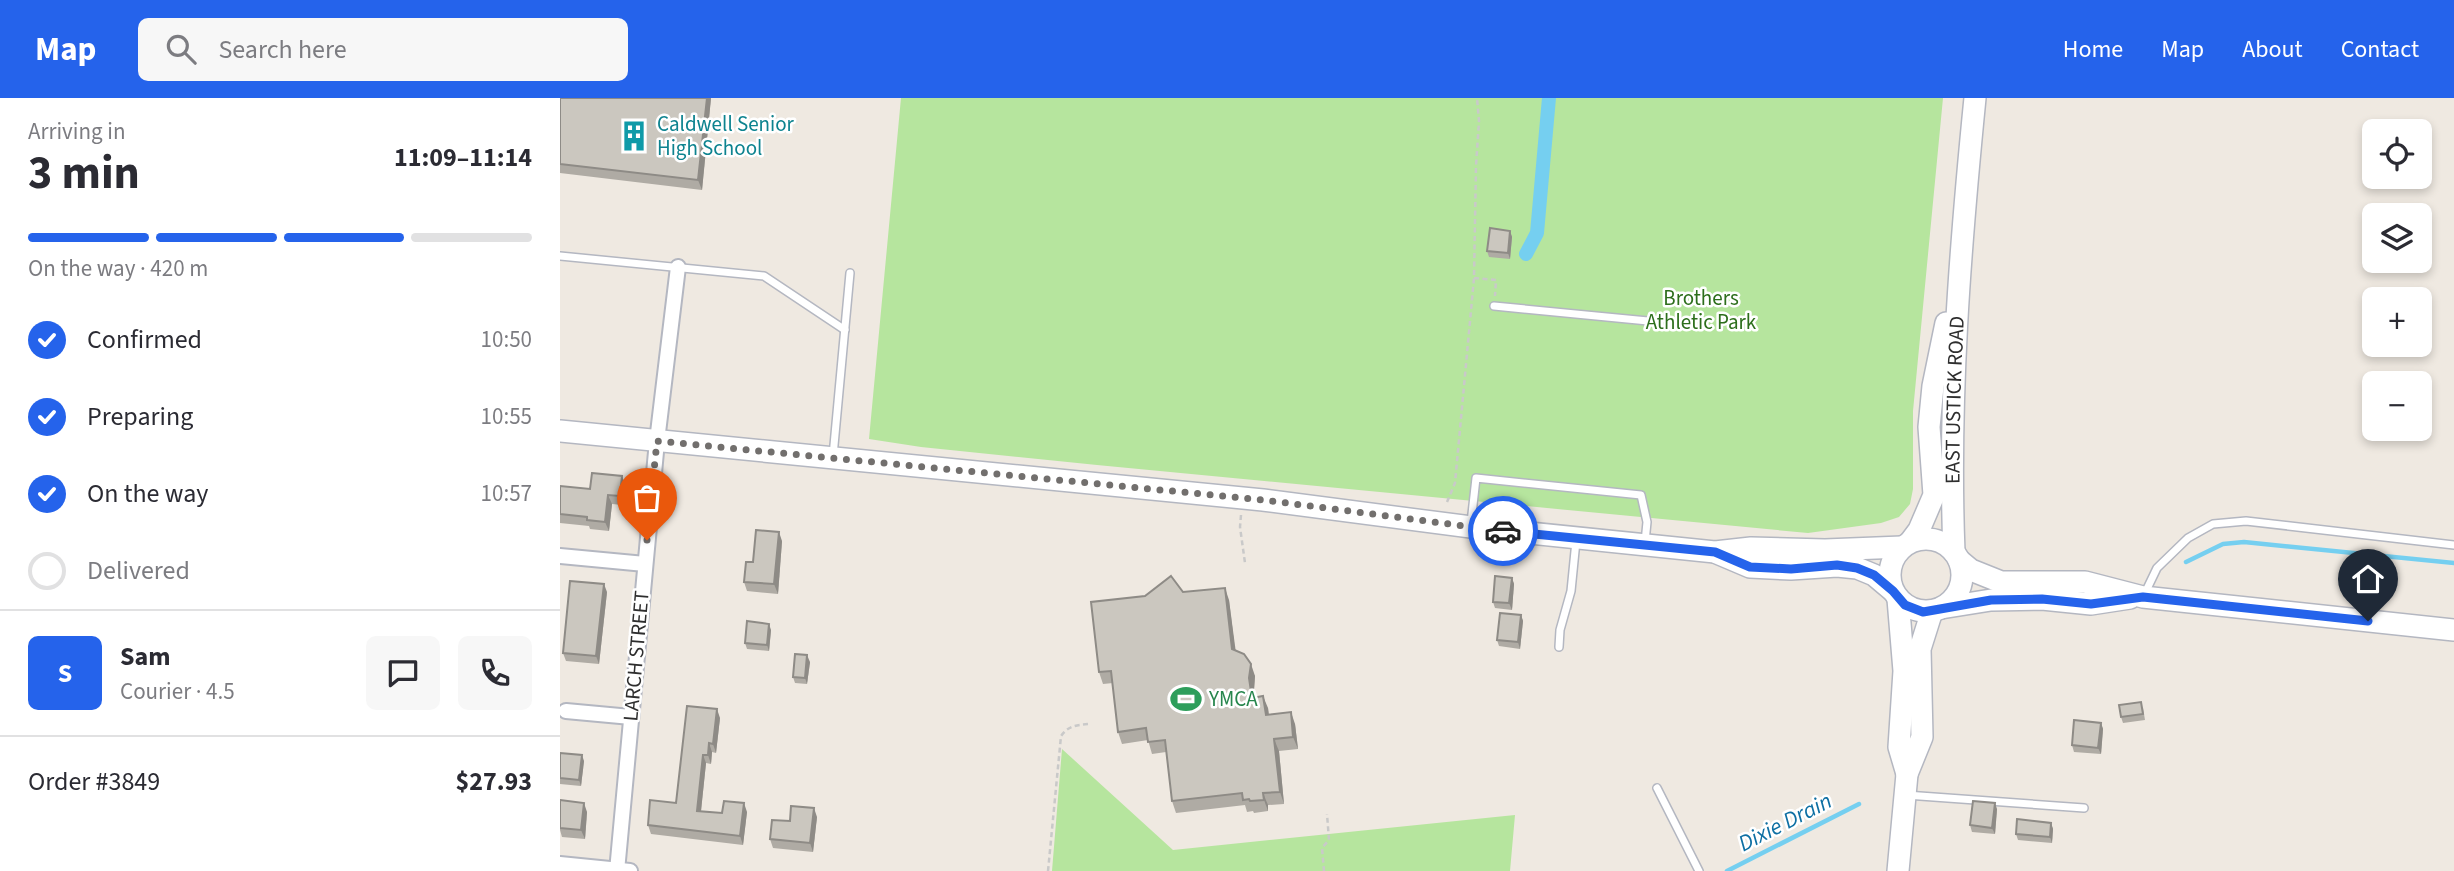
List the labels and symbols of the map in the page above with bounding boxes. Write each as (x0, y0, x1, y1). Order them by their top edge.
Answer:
place label: Caldwell Senior High School (657, 109, 795, 163)
building icon: Caldwell Senior High School (617, 119, 651, 153)
park label: Brothers Athletic Park (1646, 283, 1757, 337)
street label: EAST USTICK ROAD (1937, 315, 1972, 484)
pin (617, 468, 677, 540)
courier (1468, 496, 1538, 566)
pin (2338, 549, 2398, 621)
street label: LARCH STREET (615, 589, 657, 723)
sports icon: YMCA (1169, 682, 1203, 716)
place label: YMCA (1208, 684, 1258, 714)
water label: Dixie Drain (1732, 784, 1838, 860)

